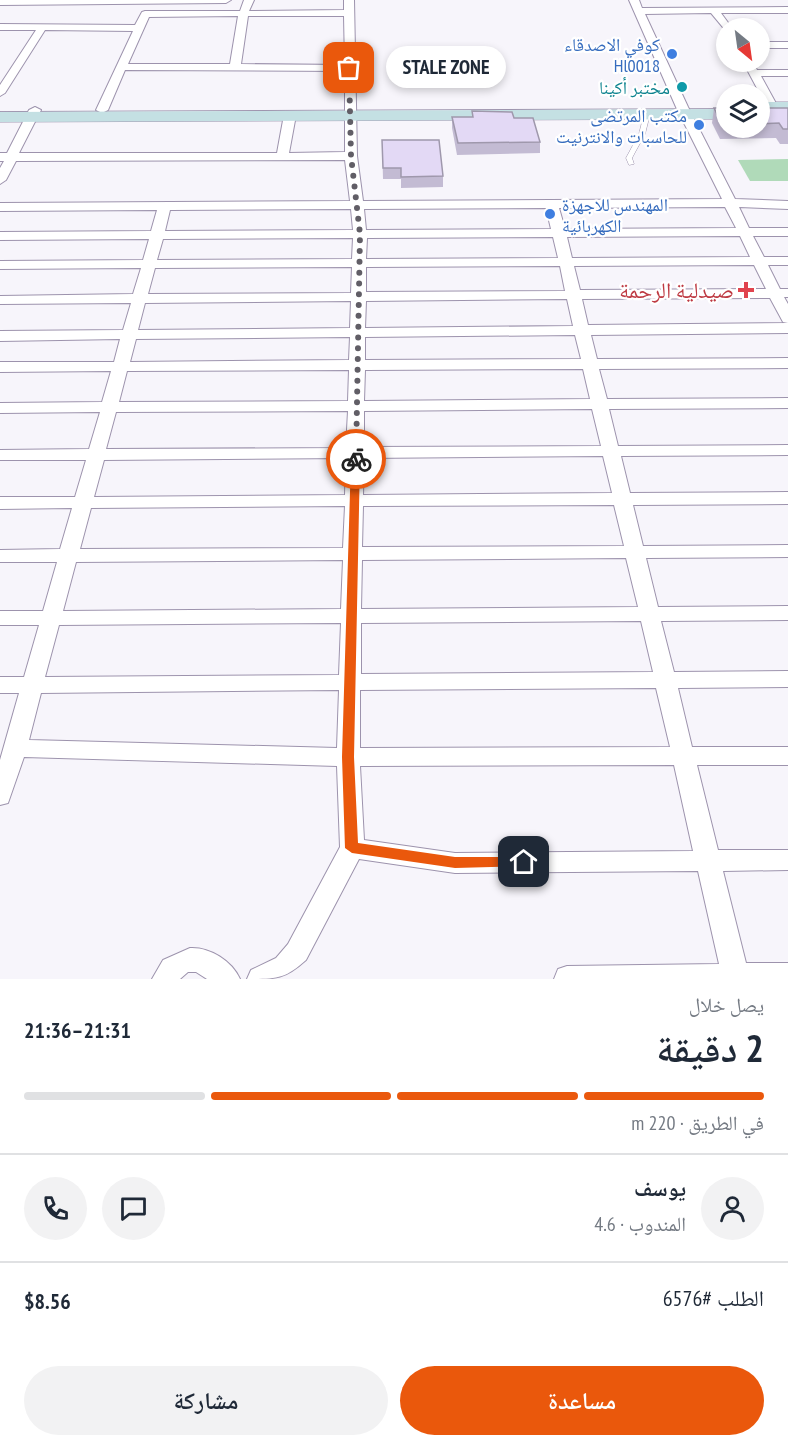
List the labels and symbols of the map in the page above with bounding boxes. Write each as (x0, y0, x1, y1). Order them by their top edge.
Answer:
north arrow (716, 18, 770, 72)
place label: كوفي الاصدقاء Hl0018 (564, 33, 661, 77)
pin (323, 42, 374, 93)
callout: STALE ZONE (385, 47, 505, 89)
marker: كوفي الاصدقاء Hl0018 (665, 47, 679, 61)
place label: مختبر أكينا (599, 76, 670, 99)
marker: مختبر أكينا (675, 80, 689, 94)
place label: مكتب المرتضى للحاسبات والانترنيت (556, 104, 687, 148)
marker: مكتب المرتضى للحاسبات والانترنيت (692, 118, 706, 132)
place label: المهندس للاجهزة الكهربائية (562, 193, 668, 237)
marker: المهندس للاجهزة الكهربائية (543, 207, 557, 221)
place label: صيدلية الرحمة (619, 276, 734, 304)
marker: صيدلية الرحمة (739, 283, 753, 297)
courier (326, 429, 386, 489)
pin (498, 836, 549, 887)

